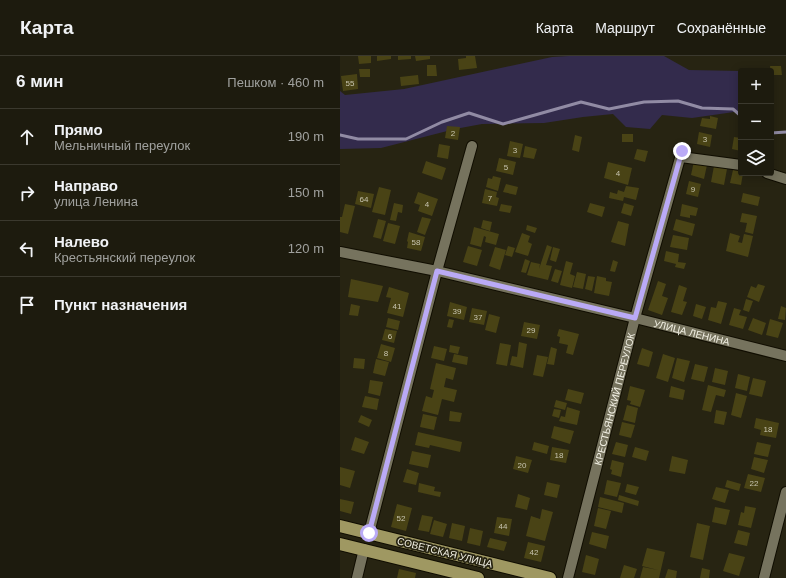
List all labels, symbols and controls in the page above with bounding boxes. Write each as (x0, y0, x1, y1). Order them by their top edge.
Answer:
text: Карта (20, 17, 74, 38)
text: Карта (536, 20, 573, 36)
text: Маршрут (595, 20, 655, 36)
text: Сохранённые (677, 20, 766, 36)
map controls (738, 68, 774, 176)
button: + (738, 68, 774, 104)
text: 6 мин (16, 72, 63, 91)
text: Пешком · 460 m (227, 75, 324, 90)
house number: 55 (346, 79, 355, 88)
button: − (738, 104, 774, 140)
text: Прямо (54, 121, 103, 138)
icon: ahead (16, 126, 38, 148)
text: 190 m (288, 129, 324, 144)
house number: 2 (451, 129, 456, 138)
house number: 3 (703, 135, 708, 144)
text: Мельничный переулок (54, 138, 190, 153)
button: layers (738, 140, 774, 176)
route end (673, 142, 691, 160)
house number: 3 (513, 146, 518, 155)
house number: 5 (504, 163, 509, 172)
house number: 4 (616, 169, 621, 178)
text: Направо (54, 177, 118, 194)
icon: right (16, 182, 38, 204)
text: 150 m (288, 185, 324, 200)
house number: 9 (691, 185, 696, 194)
text: улица Ленина (54, 194, 138, 209)
house number: 7 (488, 194, 493, 203)
house number: 64 (360, 195, 369, 204)
house number: 4 (425, 200, 430, 209)
text: Налево (54, 233, 109, 250)
icon: left (16, 238, 38, 260)
house number: 58 (412, 238, 421, 247)
text: 120 m (288, 241, 324, 256)
text: Крестьянский переулок (54, 250, 195, 265)
icon: arrive (16, 294, 38, 316)
text: Пункт назначения (54, 296, 187, 313)
house number: 41 (393, 302, 402, 311)
house number: 39 (453, 307, 462, 316)
house number: 37 (474, 313, 483, 322)
street label: УЛИЦА ЛЕНИНА (652, 318, 731, 348)
house number: 29 (527, 326, 536, 335)
street label: КРЕСТЬЯНСКИЙ ПЕРЕУЛОК (592, 331, 637, 466)
house number: 6 (388, 332, 393, 341)
house number: 8 (384, 349, 389, 358)
house number: 18 (764, 425, 773, 434)
house number: 18 (555, 451, 564, 460)
house number: 20 (518, 461, 527, 470)
house number: 22 (750, 479, 759, 488)
house number: 52 (397, 514, 406, 523)
house number: 44 (499, 522, 508, 531)
route start (360, 524, 378, 542)
street label: СОВЕТСКАЯ УЛИЦА (396, 535, 494, 570)
house number: 42 (530, 548, 539, 557)

